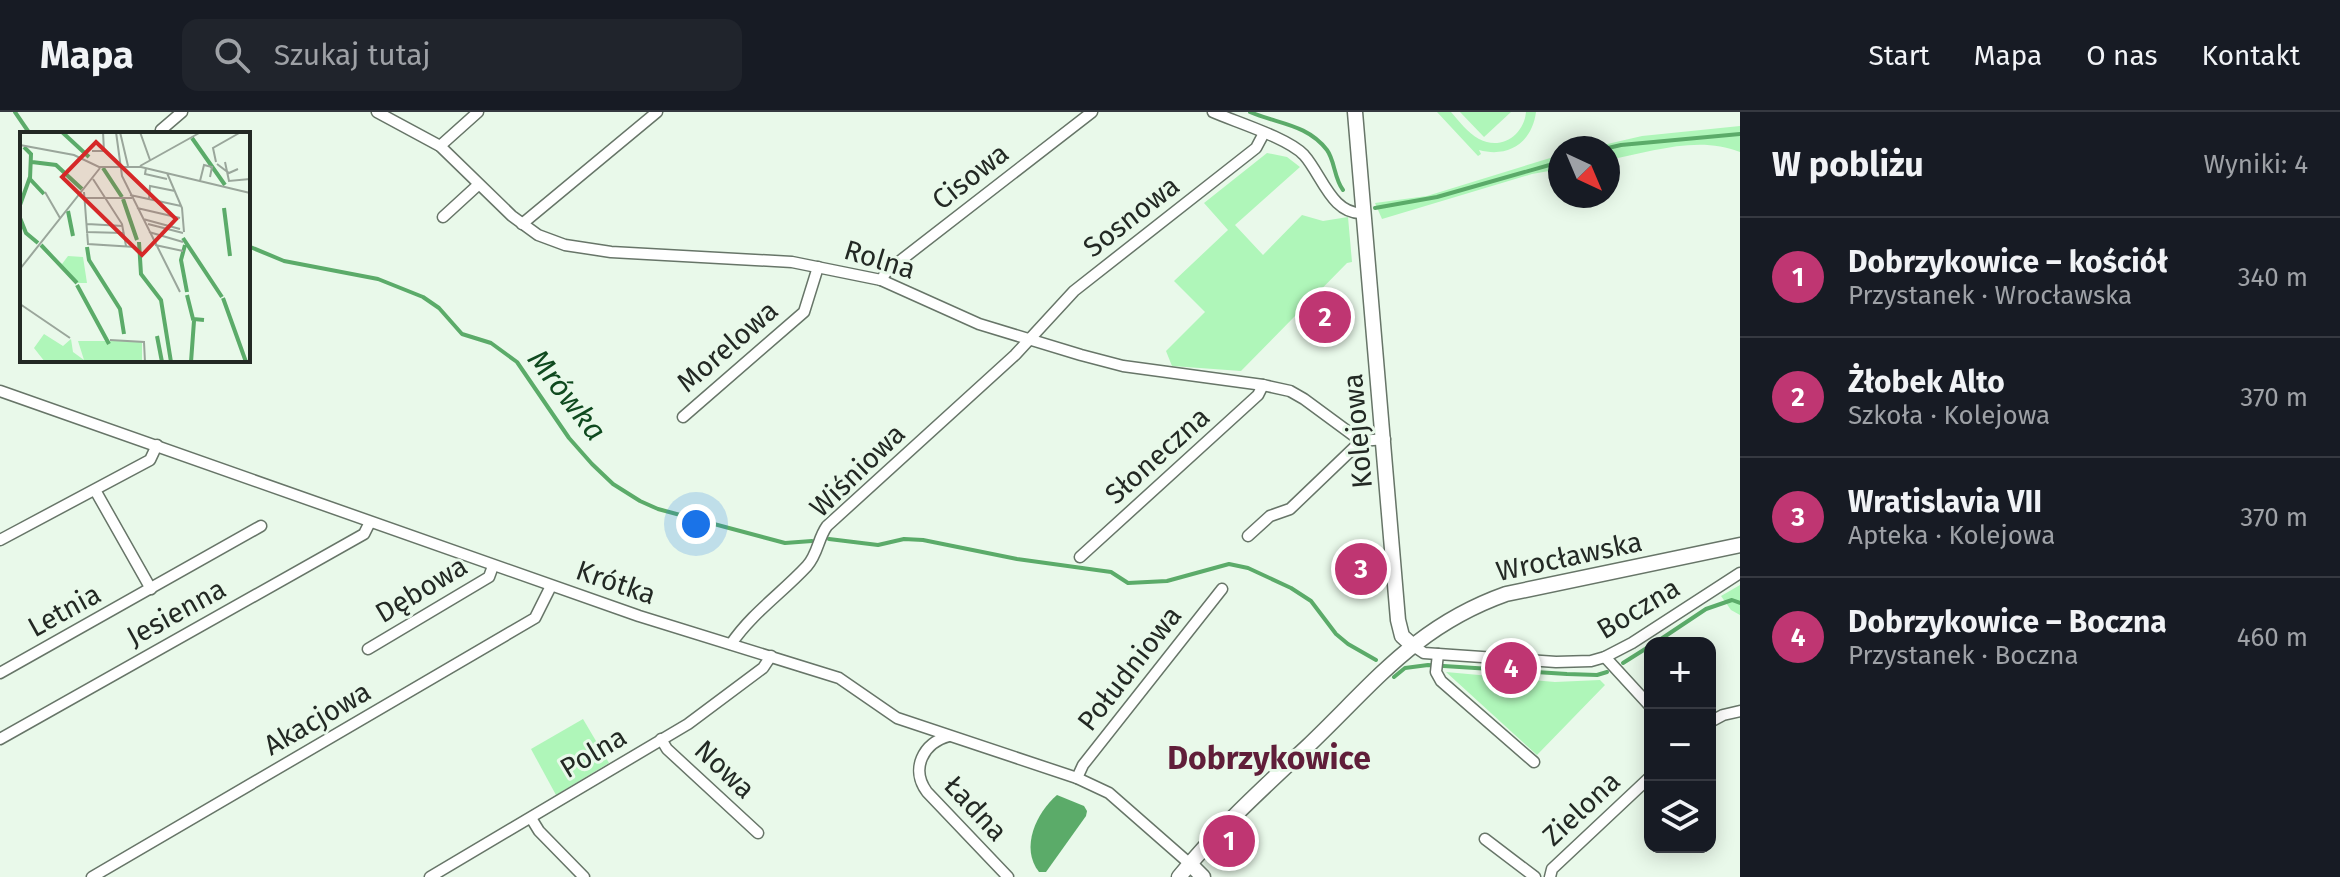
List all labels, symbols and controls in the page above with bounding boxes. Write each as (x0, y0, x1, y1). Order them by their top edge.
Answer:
search box (182, 19, 742, 91)
text: Mapa (40, 32, 134, 78)
icon: search (210, 33, 254, 77)
text: Szukaj tutaj (274, 37, 431, 73)
text: Start (1868, 39, 1930, 72)
text: Mapa (1974, 39, 2042, 72)
text: O nas (2086, 39, 2158, 72)
text: Kontakt (2202, 39, 2300, 72)
inset map (20, 132, 250, 362)
street label: Cisowa (925, 136, 1015, 216)
north arrow (1548, 136, 1620, 208)
text: W pobliżu (1772, 144, 1924, 185)
text: Wyniki: 4 (2204, 149, 2308, 180)
street label: Sosnowa (1077, 169, 1186, 264)
street label: Rolna (840, 233, 919, 286)
text: Dobrzykowice – kościół (1848, 244, 2168, 280)
text: 1 (1792, 262, 1804, 293)
text: 340 m (2238, 262, 2308, 293)
text: Przystanek · Wrocławska (1848, 280, 2132, 311)
pin: 2 (1299, 287, 1351, 347)
street label: Morelowa (670, 294, 784, 399)
water label: Mrówka (520, 342, 614, 448)
text: Żłobek Alto (1848, 364, 2005, 400)
street label: Kolejowa (1336, 372, 1379, 490)
text: 2 (1791, 382, 1805, 413)
text: 370 m (2240, 382, 2308, 413)
street label: Słoneczna (1098, 400, 1216, 511)
text: Szkoła · Kolejowa (1848, 400, 2050, 431)
street label: Wiśniowa (803, 417, 912, 524)
text: Wratislavia VII (1848, 484, 2042, 520)
text: 3 (1791, 502, 1805, 533)
text: 370 m (2240, 502, 2308, 533)
your location (676, 504, 716, 544)
text: Apteka · Kolejowa (1848, 520, 2055, 551)
street label: Wrocławska (1493, 525, 1645, 588)
pin: 3 (1335, 539, 1387, 599)
street label: Dębowa (369, 549, 473, 630)
street label: Krótka (572, 554, 660, 611)
street label: Boczna (1591, 571, 1686, 646)
street label: Jesienna (121, 572, 232, 653)
street label: Letnia (22, 577, 106, 644)
street label: Południowa (1070, 599, 1188, 737)
text: Dobrzykowice – Boczna (1848, 604, 2167, 640)
text: 4 (1791, 622, 1805, 653)
text: 460 m (2237, 622, 2308, 653)
map controls (1644, 637, 1716, 853)
button: + (1644, 637, 1716, 709)
pin: 4 (1485, 638, 1537, 698)
text: Przystanek · Boczna (1848, 640, 2079, 671)
street label: Akacjowa (258, 675, 376, 762)
button: − (1644, 709, 1716, 781)
street label: Polna (554, 720, 632, 785)
street label: Nowa (688, 733, 762, 805)
district label: Dobrzykowice (1167, 739, 1371, 777)
street label: Zielona (1536, 764, 1627, 852)
street label: Ładna (937, 769, 1014, 848)
button: layers (1644, 781, 1716, 853)
pin: 1 (1203, 811, 1255, 871)

